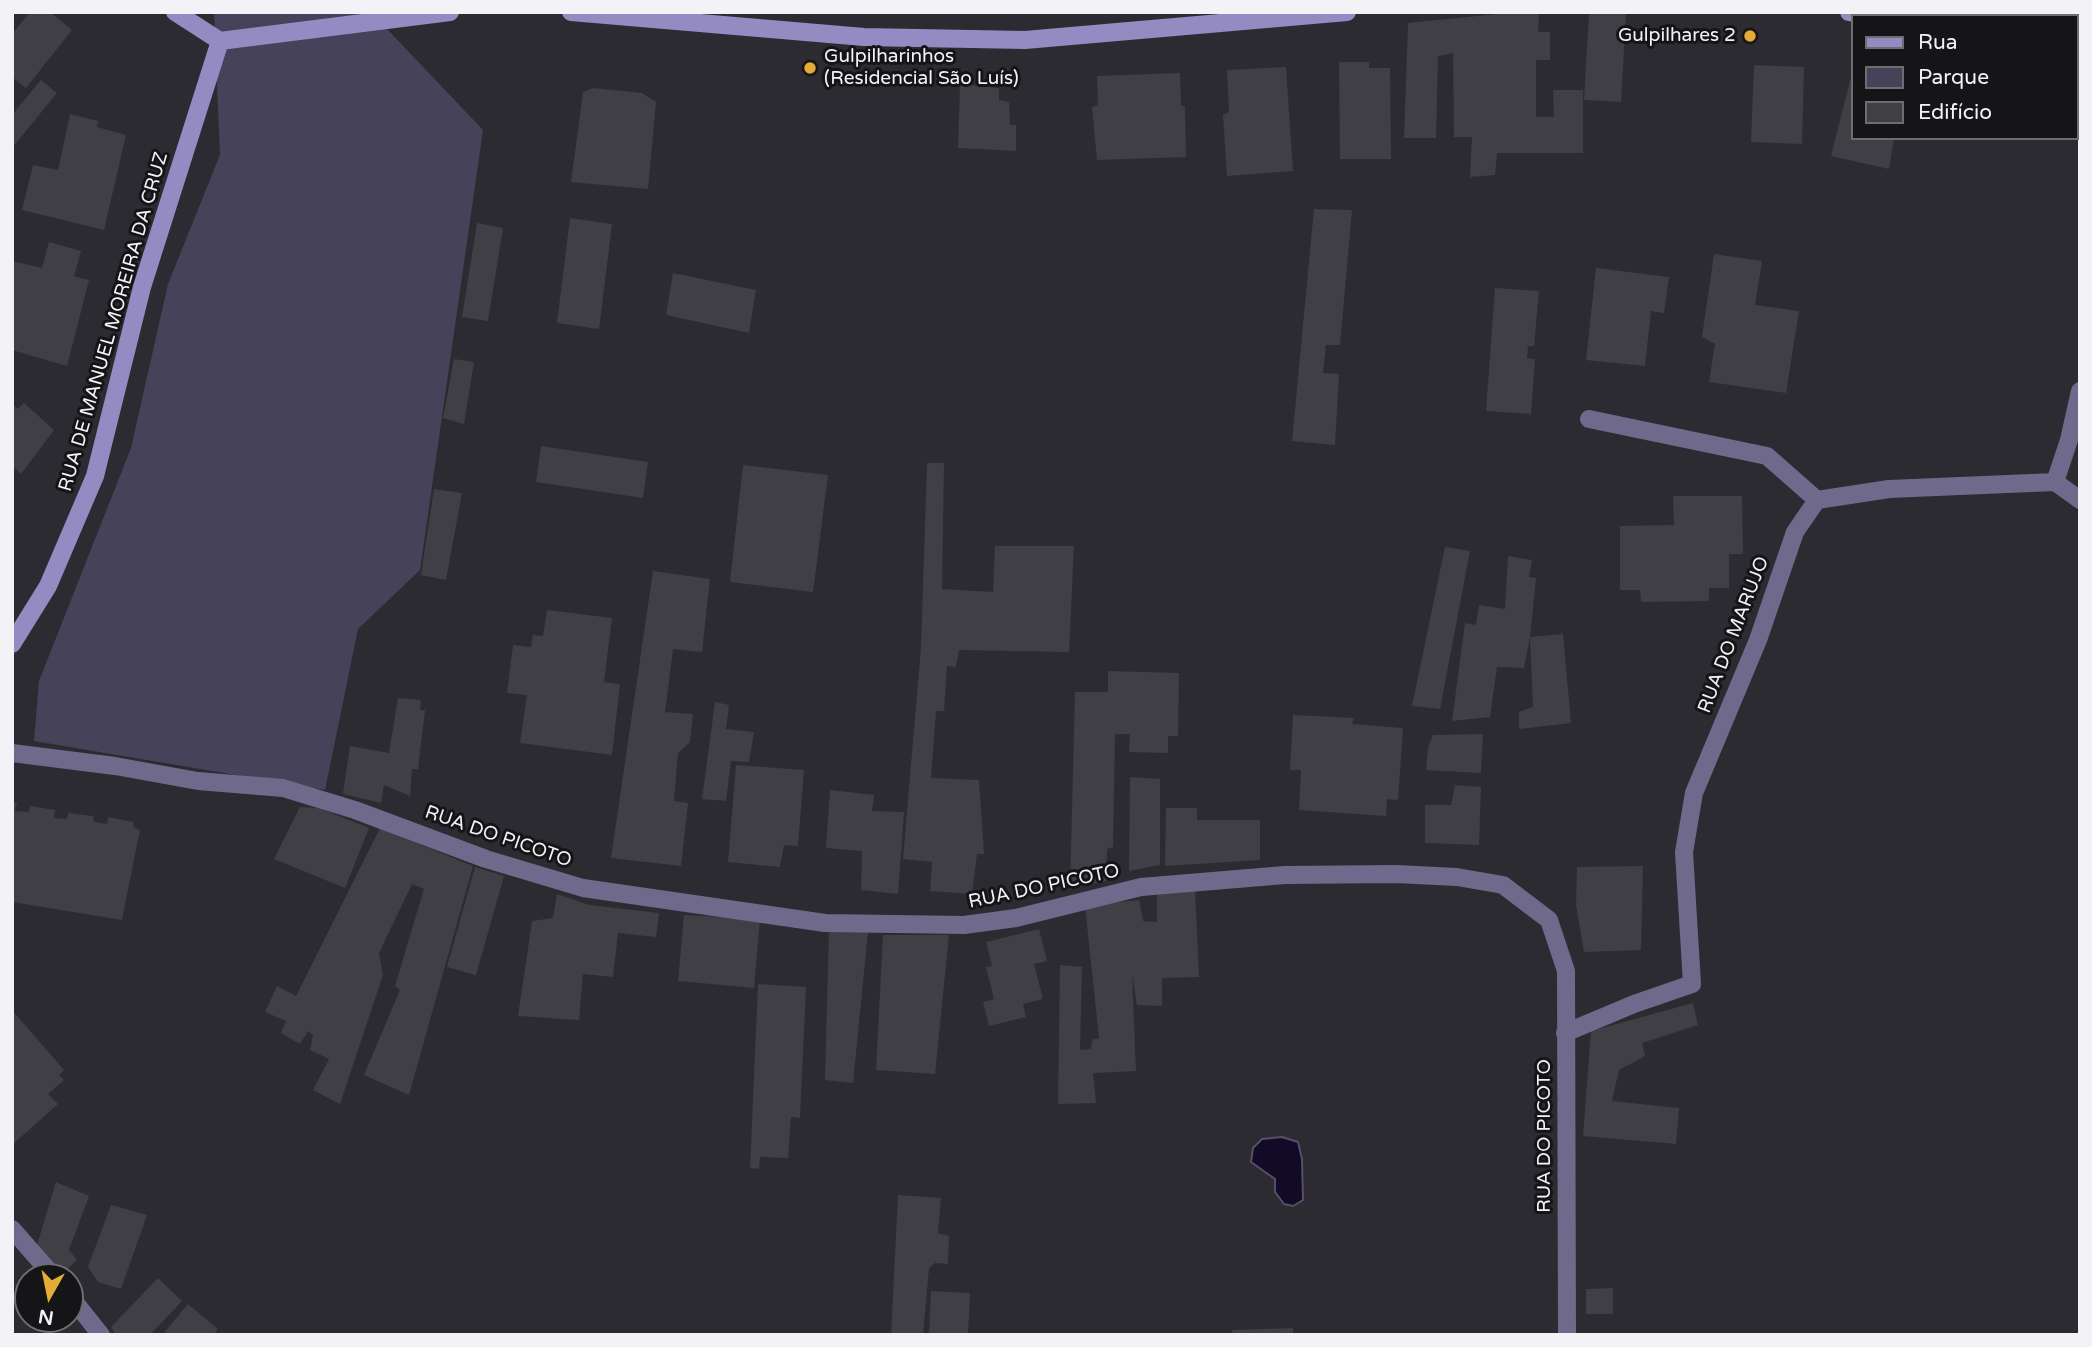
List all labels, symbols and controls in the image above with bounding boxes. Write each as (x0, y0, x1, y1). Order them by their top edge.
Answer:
legend (1850, 14, 2078, 140)
place label: Gulpilhares 2 (1618, 25, 1736, 47)
marker: Gulpilhares 2 (1742, 28, 1758, 44)
text: Rua (1918, 30, 1958, 55)
place label: Gulpilharinhos (Residencial São Luís) (824, 46, 1019, 90)
marker: Gulpilharinhos (Residencial São Luís) (802, 60, 818, 76)
text: Parque (1918, 65, 1989, 90)
text: Edifício (1918, 100, 1992, 125)
street label: RUA DE MANUEL MOREIRA DA CRUZ (55, 150, 173, 494)
street label: RUA DO MARUJO (1694, 553, 1774, 717)
street label: RUA DO PICOTO (422, 801, 574, 873)
street label: RUA DO PICOTO (966, 860, 1122, 914)
street label: RUA DO PICOTO (1534, 1059, 1556, 1213)
north arrow (14, 1263, 84, 1333)
text: N (37, 1305, 55, 1329)

